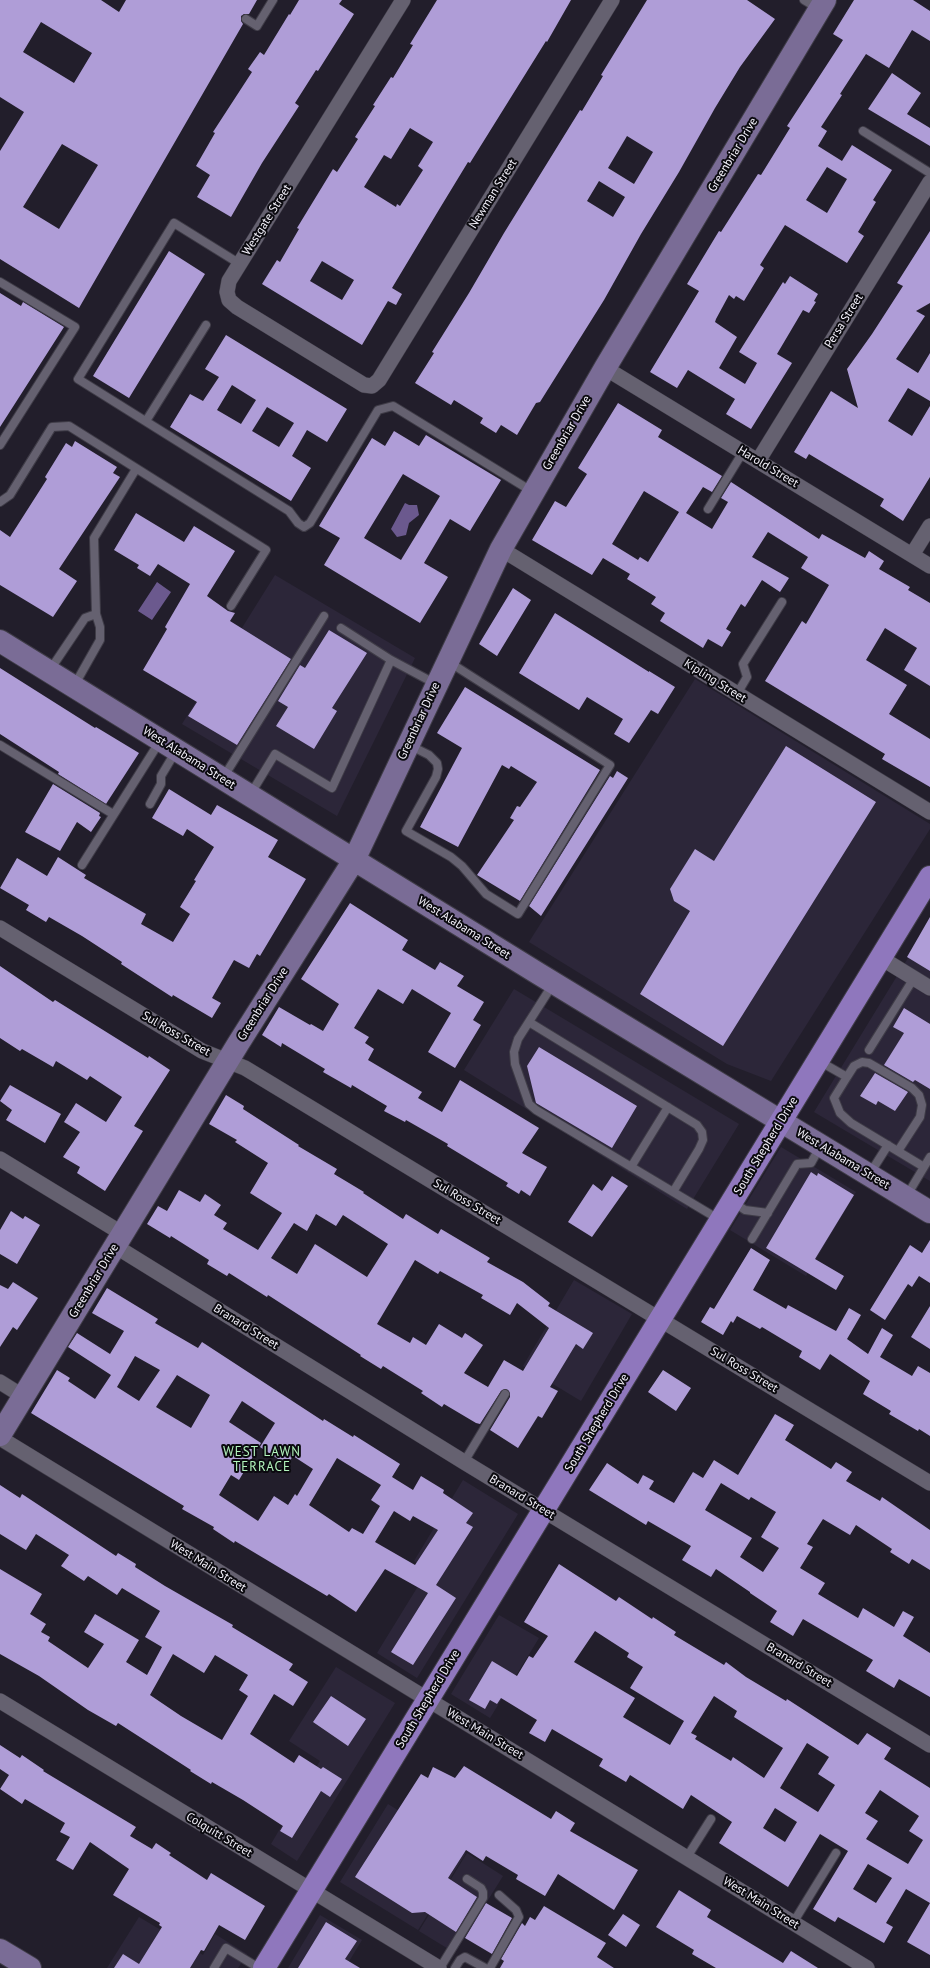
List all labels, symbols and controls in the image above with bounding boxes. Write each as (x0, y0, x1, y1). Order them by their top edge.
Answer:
street label: Greenbriar Drive (705, 115, 761, 195)
street label: Newman Street (466, 157, 520, 231)
street label: Westgate Street (239, 182, 295, 258)
street label: Persa Street (822, 291, 866, 351)
street label: Greenbriar Drive (540, 393, 594, 473)
street label: Harold Street (735, 443, 801, 491)
street label: Kipling Street (681, 656, 749, 706)
street label: Greenbriar Drive (395, 680, 443, 762)
street label: West Alabama Street (140, 724, 238, 792)
street label: West Alabama Street (415, 894, 513, 962)
street label: Greenbriar Drive (235, 965, 291, 1043)
street label: Sul Ross Street (139, 1009, 213, 1059)
street label: South Shepherd Drive (731, 1094, 801, 1198)
street label: West Alabama Street (794, 1125, 892, 1193)
street label: Sul Ross Street (431, 1176, 503, 1228)
street label: Greenbriar Drive (66, 1241, 122, 1321)
street label: Branard Street (211, 1301, 281, 1353)
street label: Sul Ross Street (708, 1344, 780, 1396)
street label: South Shepherd Drive (562, 1371, 632, 1475)
district label: WEST LAWN TERRACE (223, 1444, 301, 1475)
street label: Branard Street (487, 1472, 557, 1522)
street label: West Main Street (167, 1537, 249, 1595)
street label: Branard Street (764, 1640, 834, 1690)
street label: South Shepherd Drive (393, 1647, 463, 1751)
street label: West Main Street (444, 1705, 526, 1763)
street label: Colquitt Street (183, 1810, 255, 1860)
street label: West Main Street (720, 1874, 802, 1932)

